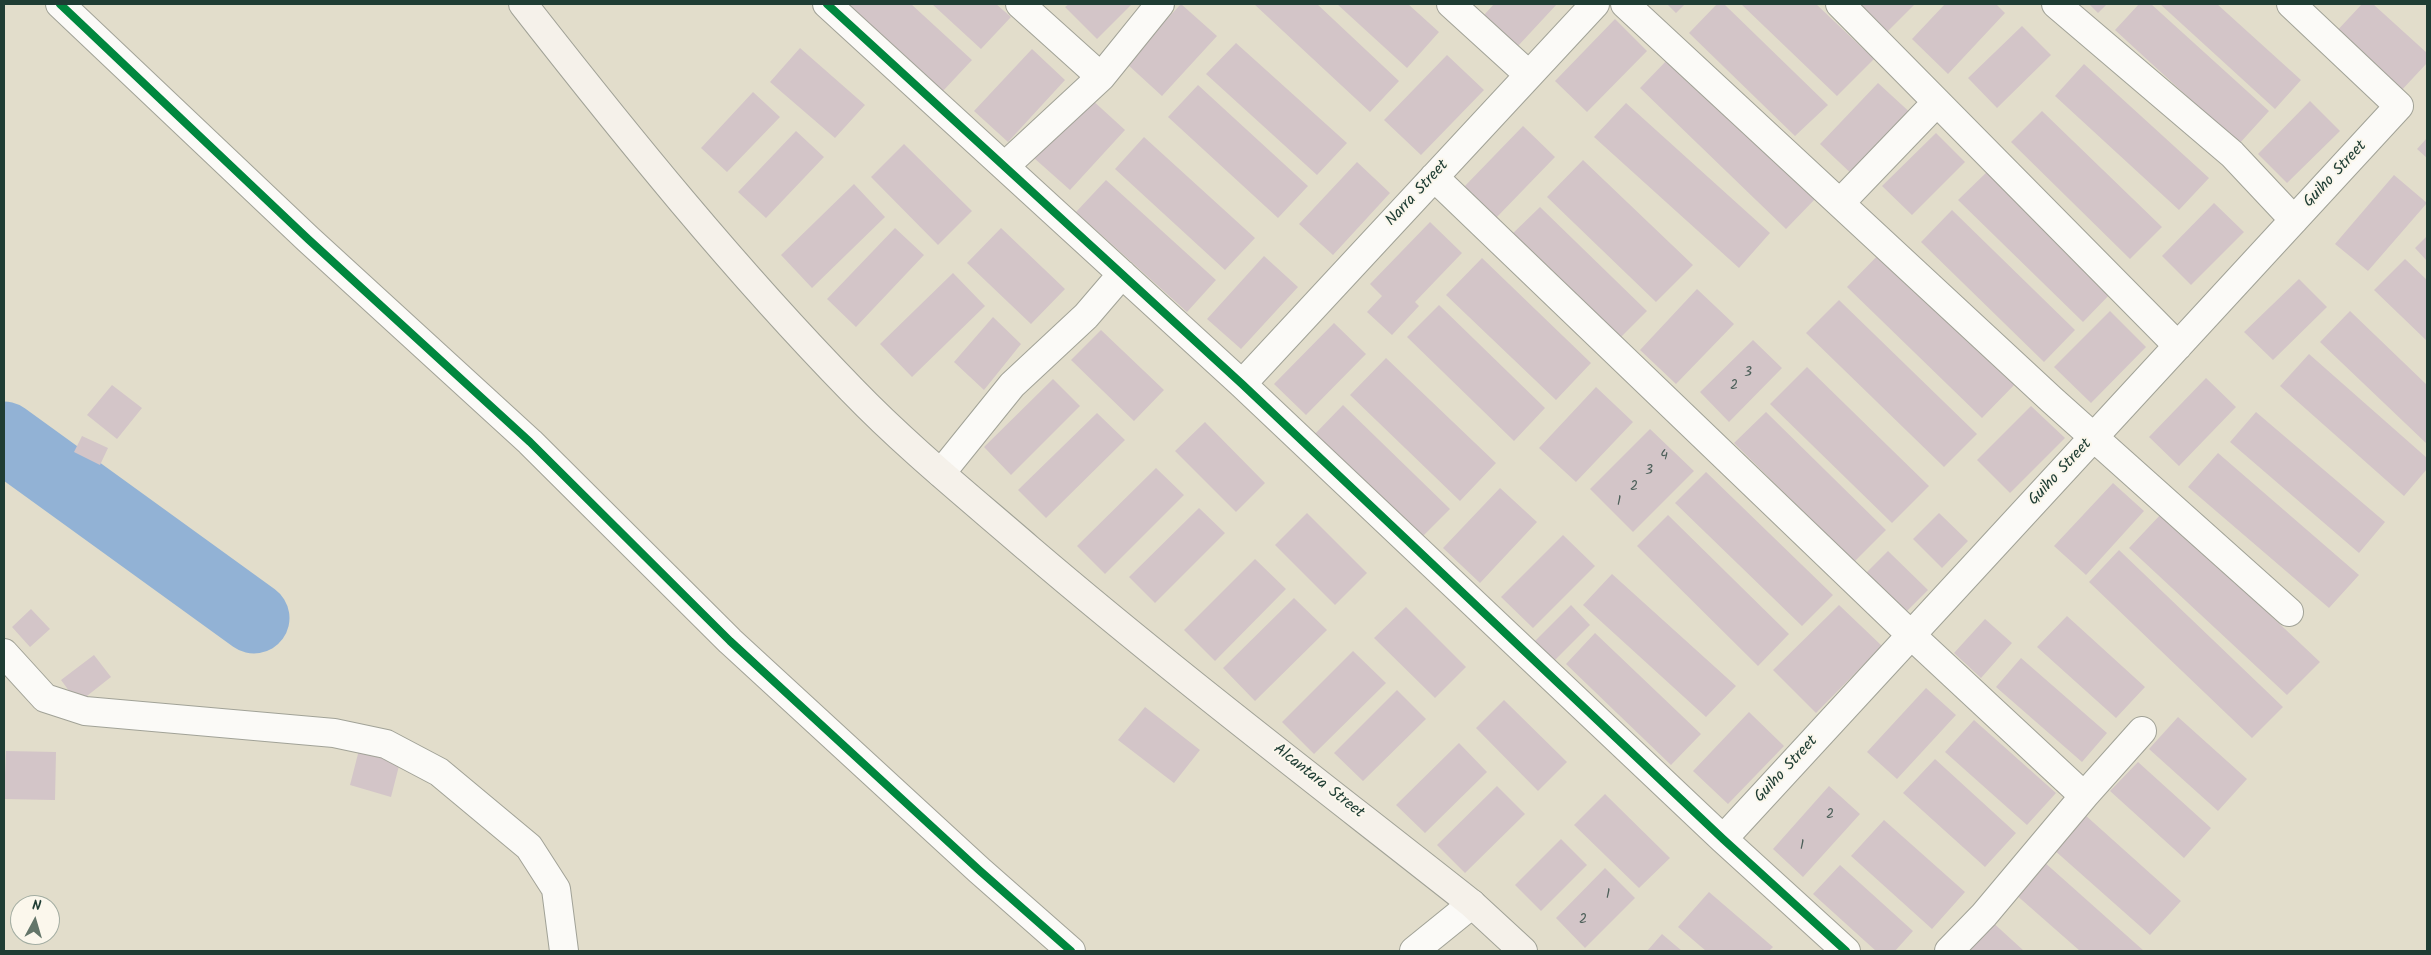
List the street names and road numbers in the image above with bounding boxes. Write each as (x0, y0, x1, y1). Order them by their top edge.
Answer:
street label: Guiho Street (2300, 138, 2372, 212)
street label: Narra Street (1383, 157, 1453, 231)
street label: Guiho Street (2025, 436, 2097, 510)
street label: Guiho Street (1751, 733, 1823, 807)
street label: Alcantara Street (1269, 740, 1367, 824)

